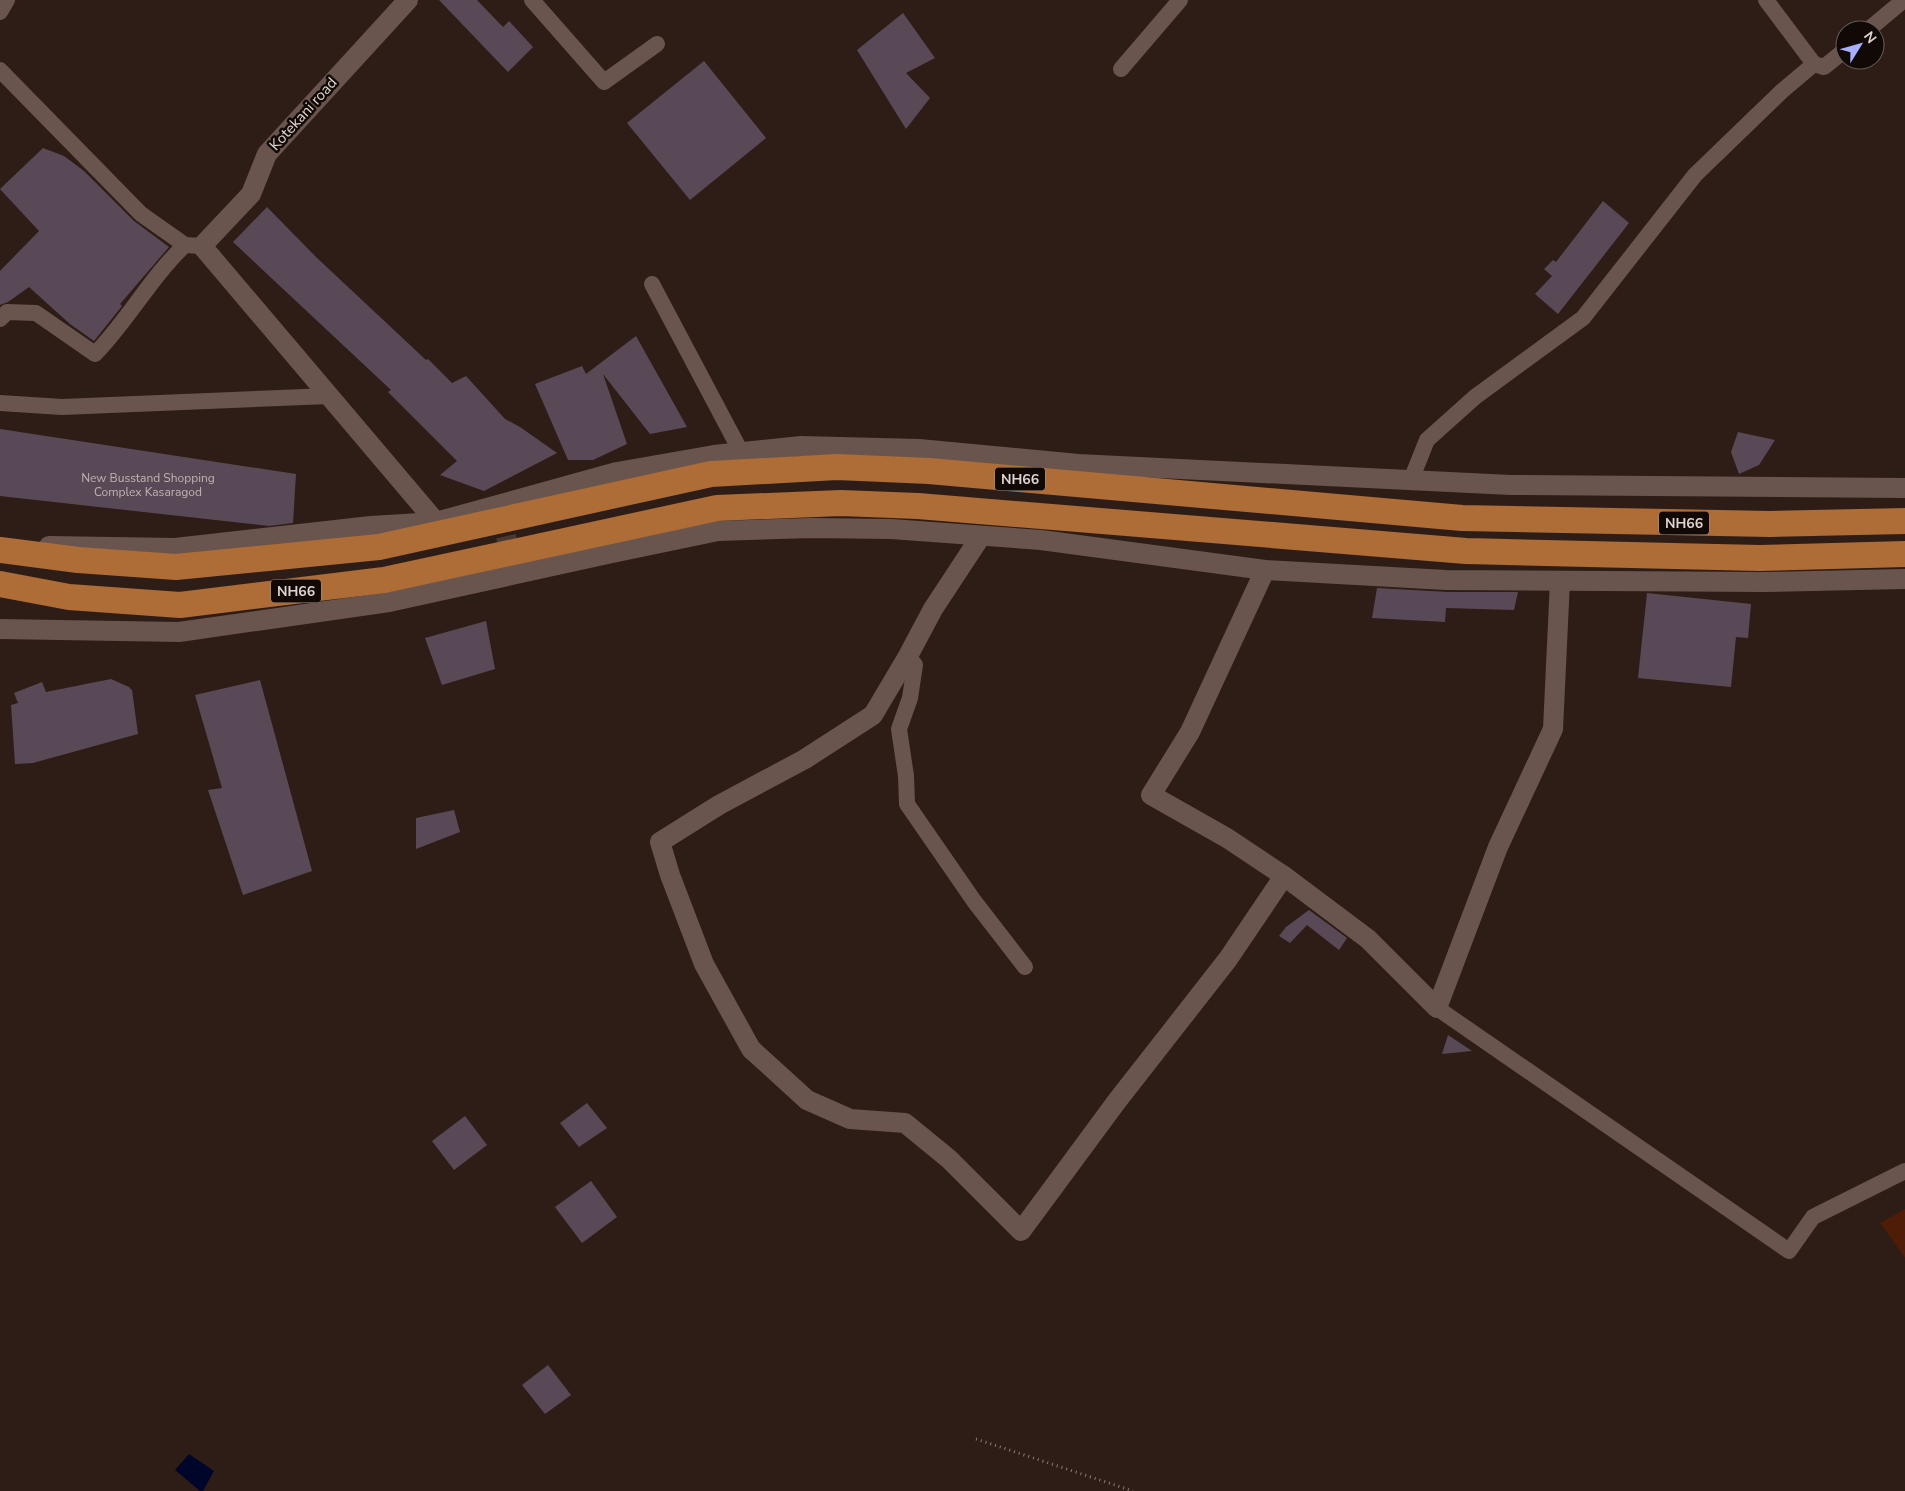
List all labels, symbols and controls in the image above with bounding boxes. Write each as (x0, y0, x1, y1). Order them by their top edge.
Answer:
north arrow (1835, 20, 1885, 70)
text: N (1859, 28, 1881, 47)
street label: Kotekani road (265, 73, 341, 155)
road number: NH66 (995, 468, 1045, 490)
house number: New Busstand Shopping Complex Kasaragod (81, 470, 215, 500)
road number: NH66 (1659, 512, 1709, 534)
road number: NH66 (271, 580, 321, 602)

